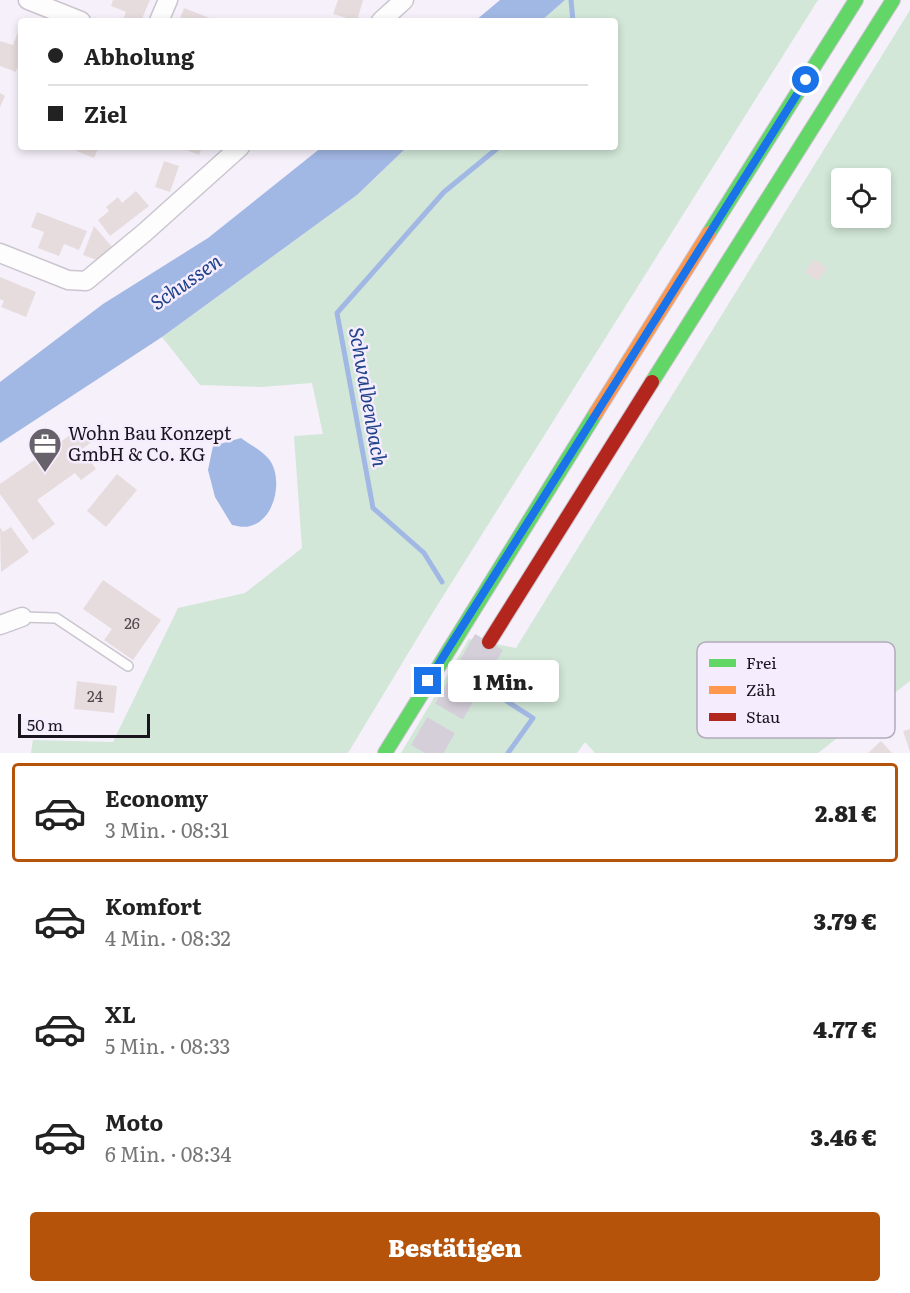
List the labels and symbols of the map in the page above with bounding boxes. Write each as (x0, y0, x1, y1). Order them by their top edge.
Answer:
route start (792, 66, 819, 93)
water label: Schussen (143, 245, 227, 316)
water label: Schwalbenbach (343, 324, 397, 469)
place label: Wohn Bau Konzept GmbH & Co. KG (68, 419, 232, 467)
office icon: Wohn Bau Konzept GmbH & Co. KG (27, 426, 63, 473)
house number: 26 (124, 611, 140, 634)
legend (697, 642, 895, 738)
text: Frei (746, 650, 777, 674)
callout: 1 Min. (449, 660, 560, 702)
route end (414, 667, 441, 694)
text: Zäh (746, 677, 776, 701)
house number: 24 (87, 684, 103, 707)
text: Stau (746, 704, 780, 728)
scale bar (18, 711, 150, 738)

